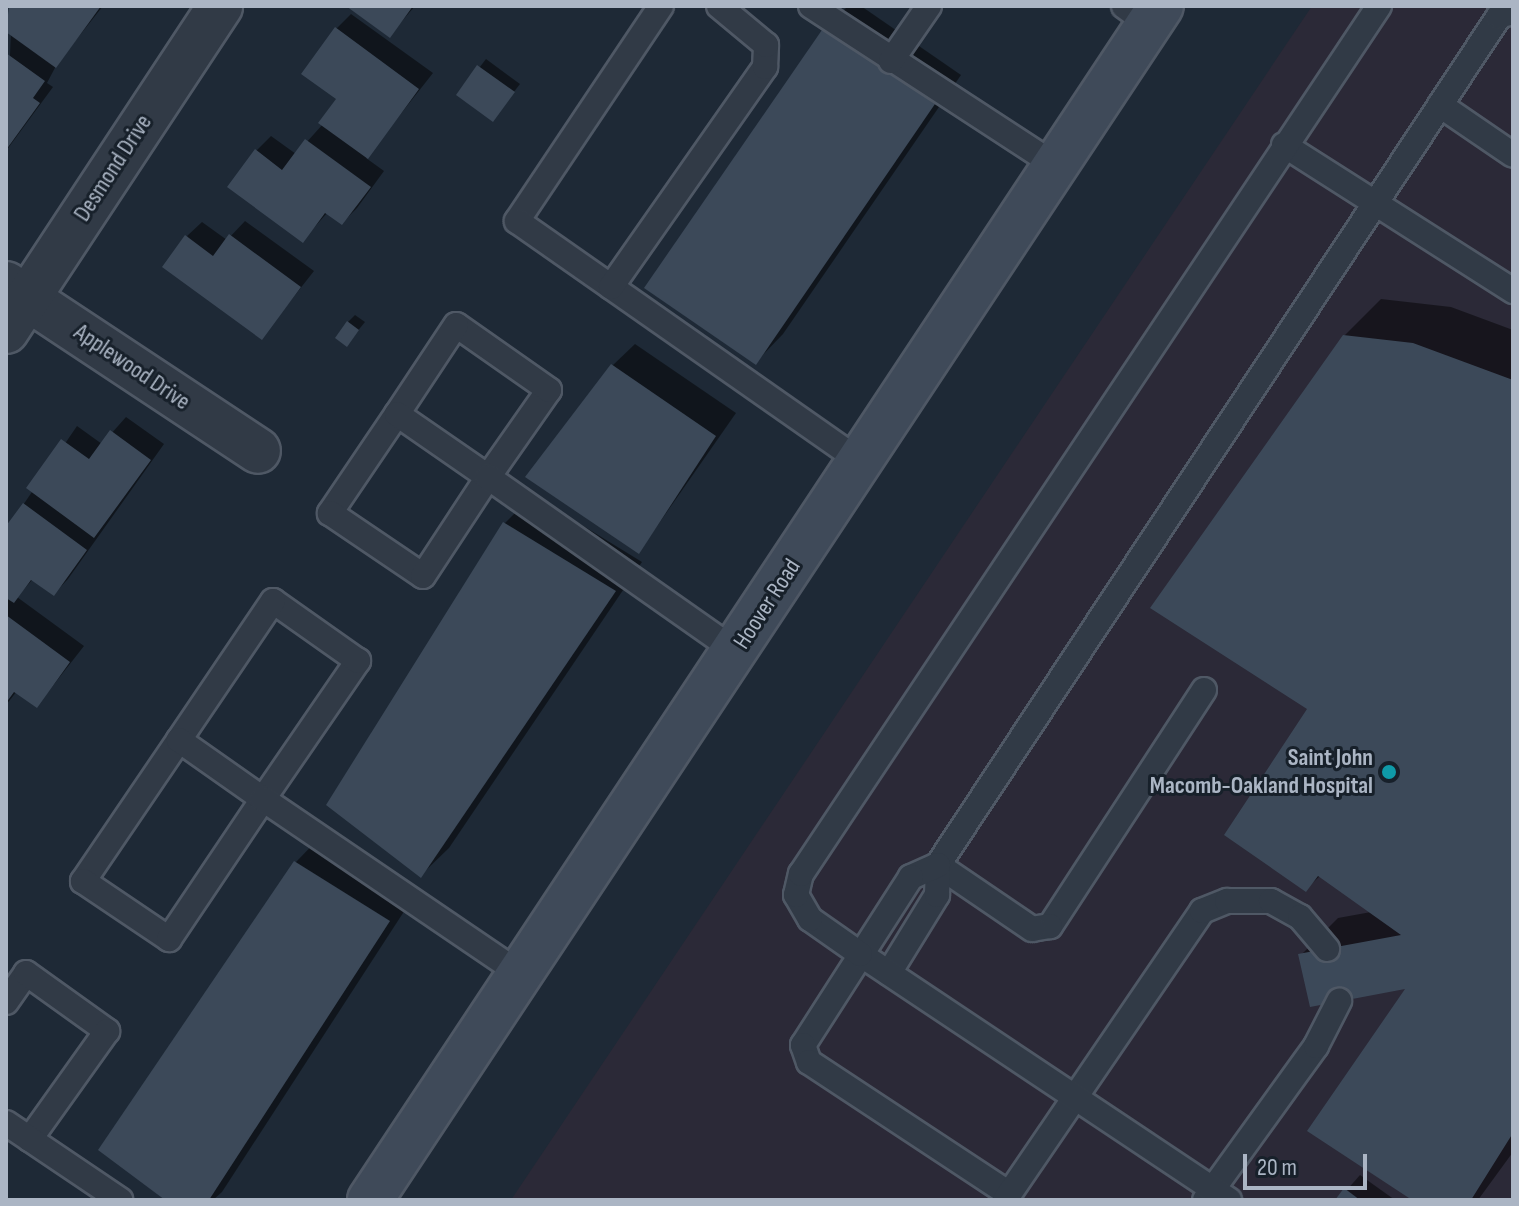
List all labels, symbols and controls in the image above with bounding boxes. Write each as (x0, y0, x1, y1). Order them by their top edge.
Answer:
street label: Desmond Drive (68, 109, 158, 227)
street label: Applewood Drive (69, 318, 195, 416)
street label: Hoover Road (727, 554, 807, 654)
place label: Saint John Macomb-Oakland Hospital (1150, 744, 1373, 800)
marker: Saint John Macomb-Oakland Hospital (1380, 763, 1398, 781)
scale bar (1247, 1138, 1371, 1188)
text: 20 m (1257, 1153, 1297, 1182)

